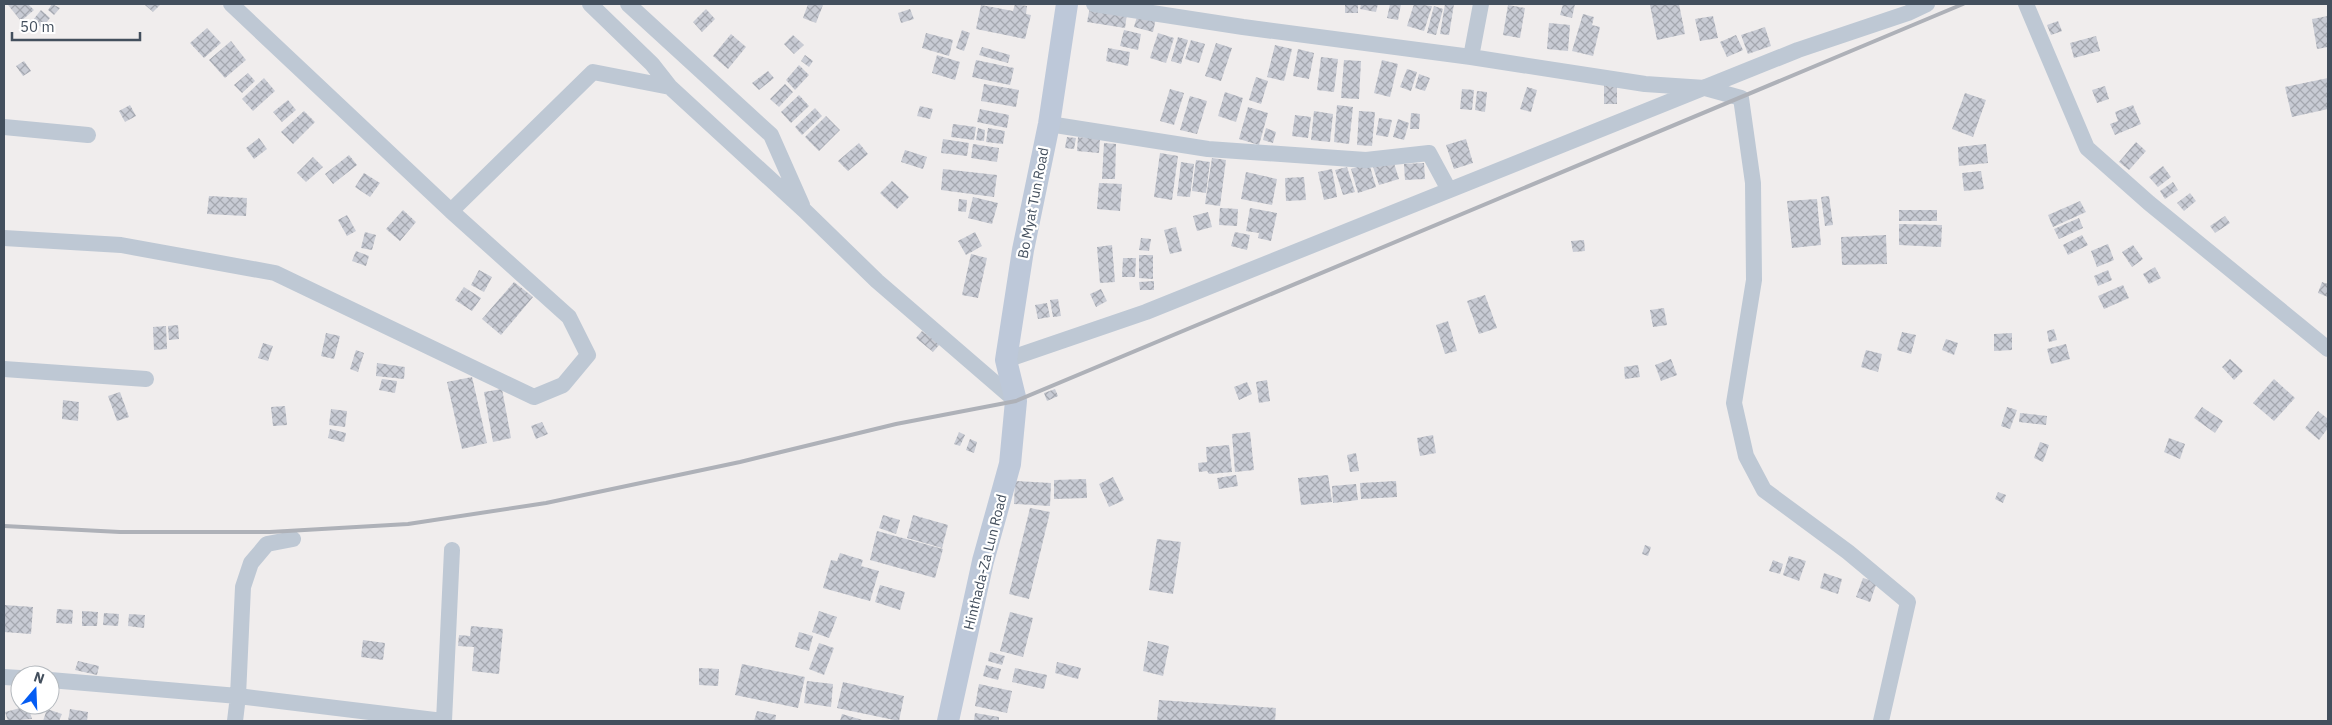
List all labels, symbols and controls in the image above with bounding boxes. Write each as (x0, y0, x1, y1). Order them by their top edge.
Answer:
scale bar (12, 10, 140, 42)
text: 50 m (20, 17, 55, 36)
street label: Bo Myat Tun Road (1013, 146, 1053, 260)
street label: Hinthada-Za Lun Road (959, 492, 1011, 632)
north arrow (10, 665, 60, 715)
text: N (32, 668, 47, 688)

